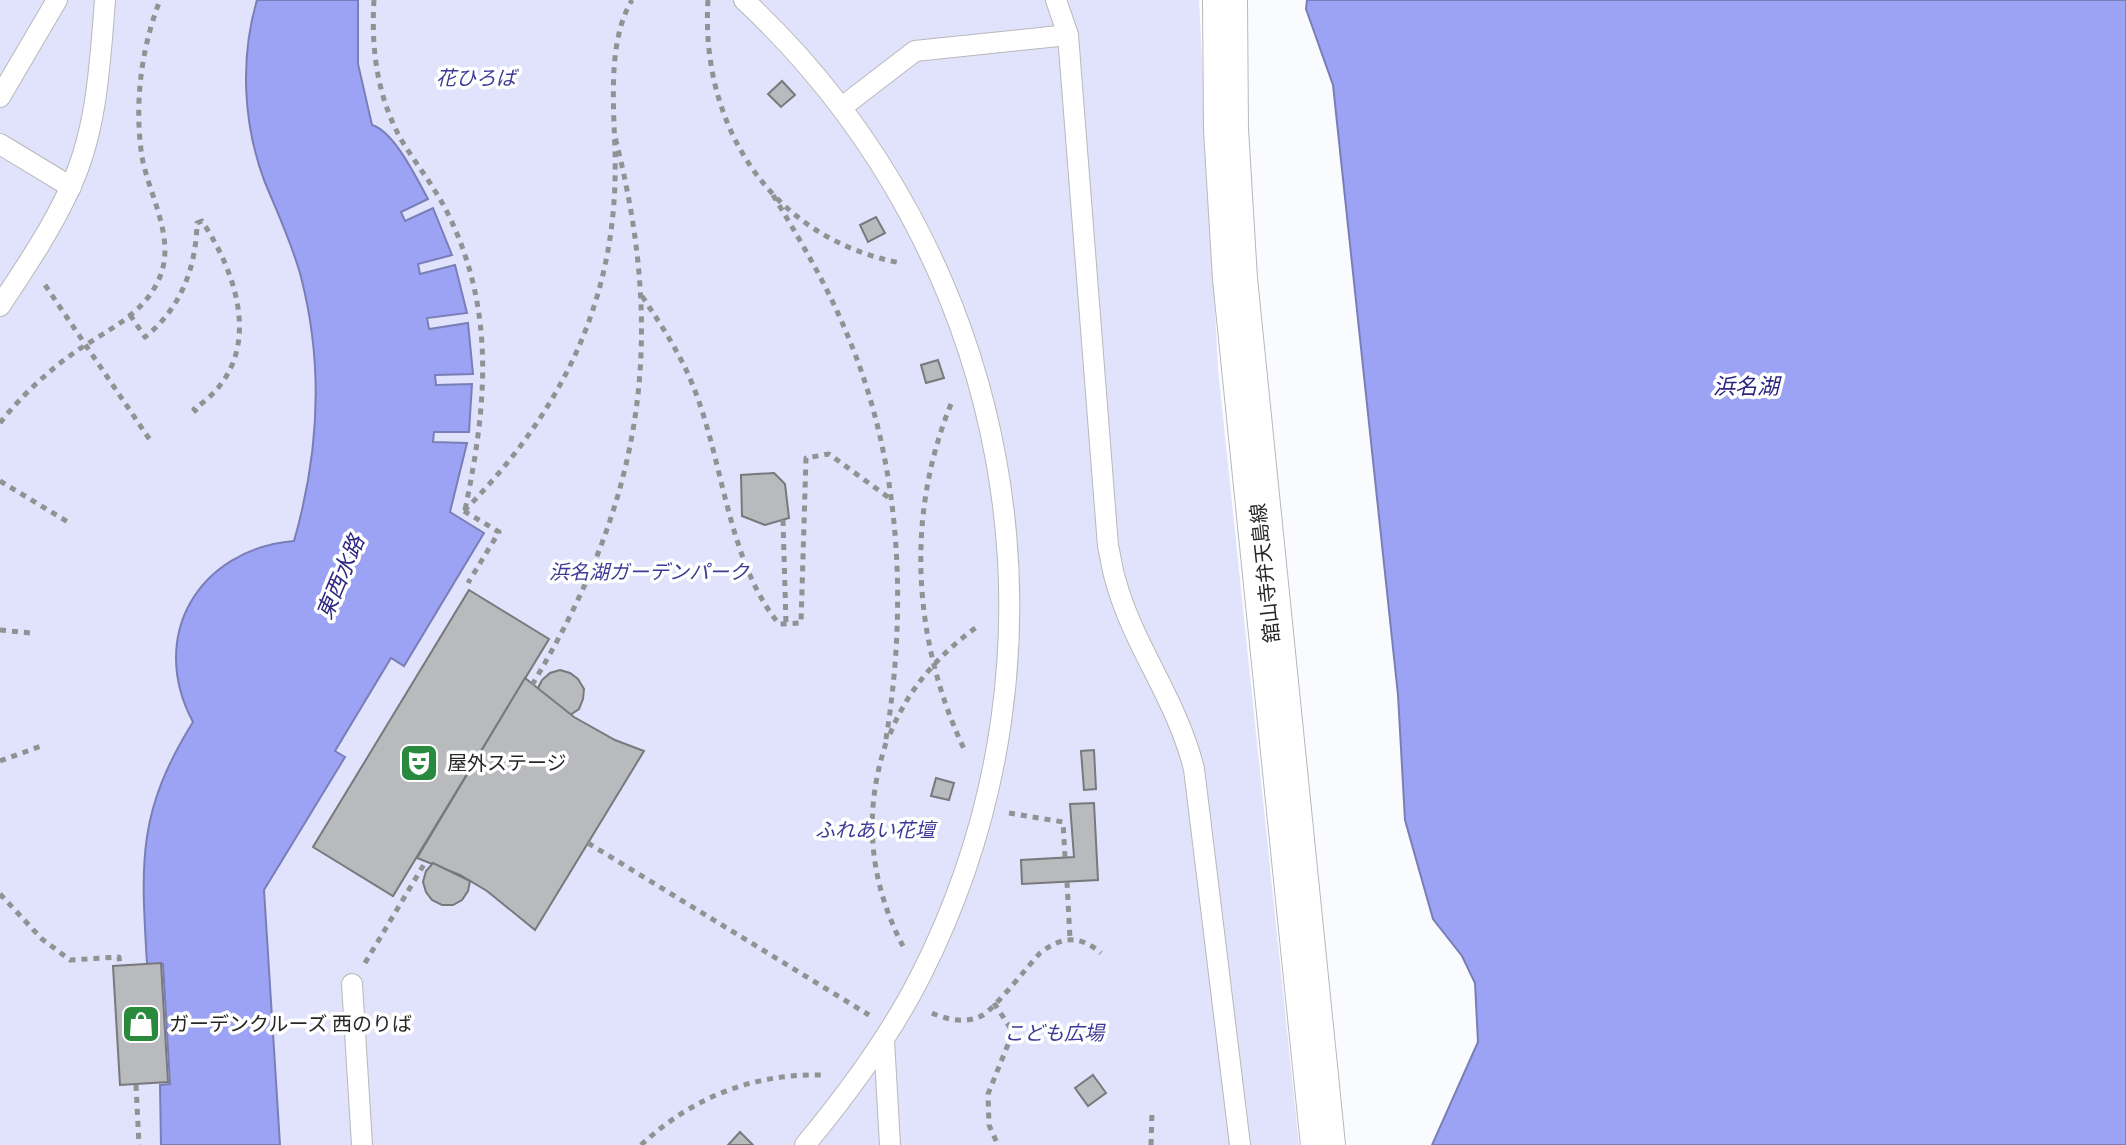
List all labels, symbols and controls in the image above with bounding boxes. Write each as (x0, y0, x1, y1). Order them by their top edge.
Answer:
park label: 花ひろば (436, 62, 519, 91)
water label: 浜名湖 (1713, 368, 1782, 400)
street label: 舘山寺弁天島線 (1242, 502, 1285, 644)
water label: 東西水路 (306, 528, 371, 623)
park label: 浜名湖ガーデンパーク (549, 556, 750, 585)
theatre icon: 屋外ステージ (398, 742, 440, 784)
place label: 屋外ステージ (447, 747, 567, 776)
park label: ふれあい花壇 (815, 814, 938, 843)
shop icon: ガーデンクルーズ 西のりば (120, 1003, 162, 1045)
place label: ガーデンクルーズ 西のりば (169, 1008, 412, 1037)
park label: こども広場 (1004, 1017, 1106, 1046)

